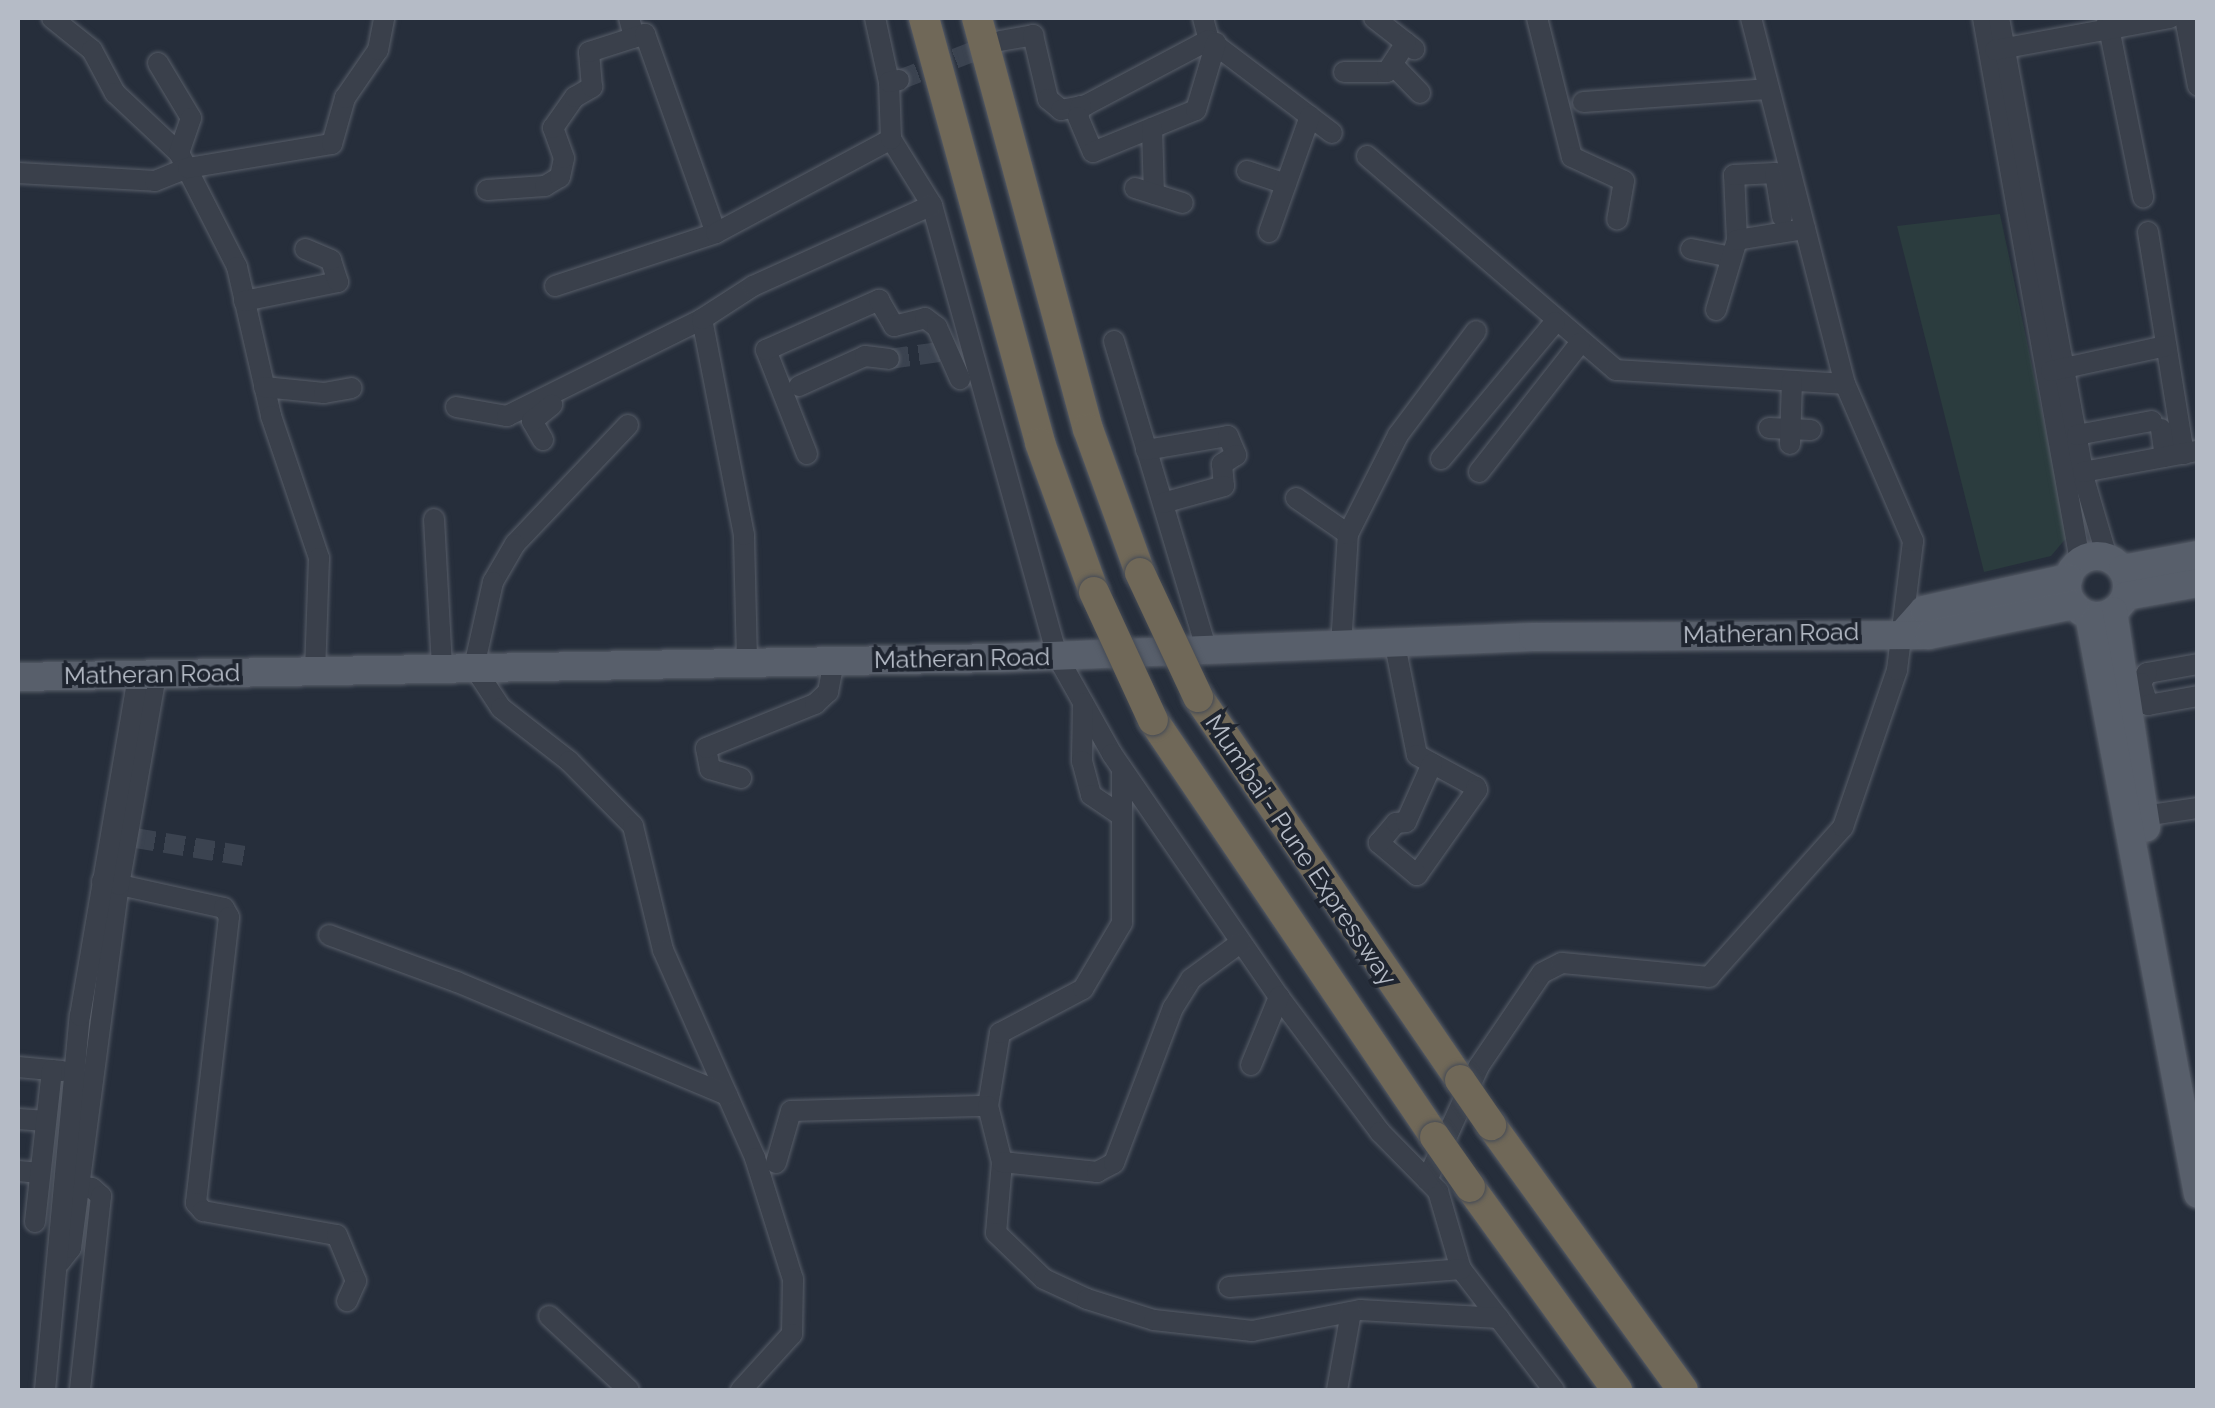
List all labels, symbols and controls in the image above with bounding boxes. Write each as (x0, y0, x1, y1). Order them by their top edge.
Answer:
street label: Matheran Road (1683, 616, 1859, 650)
street label: Matheran Road (874, 641, 1050, 675)
street label: Matheran Road (64, 657, 240, 691)
street label: Mumbai - Pune Expressway (1199, 709, 1403, 991)

